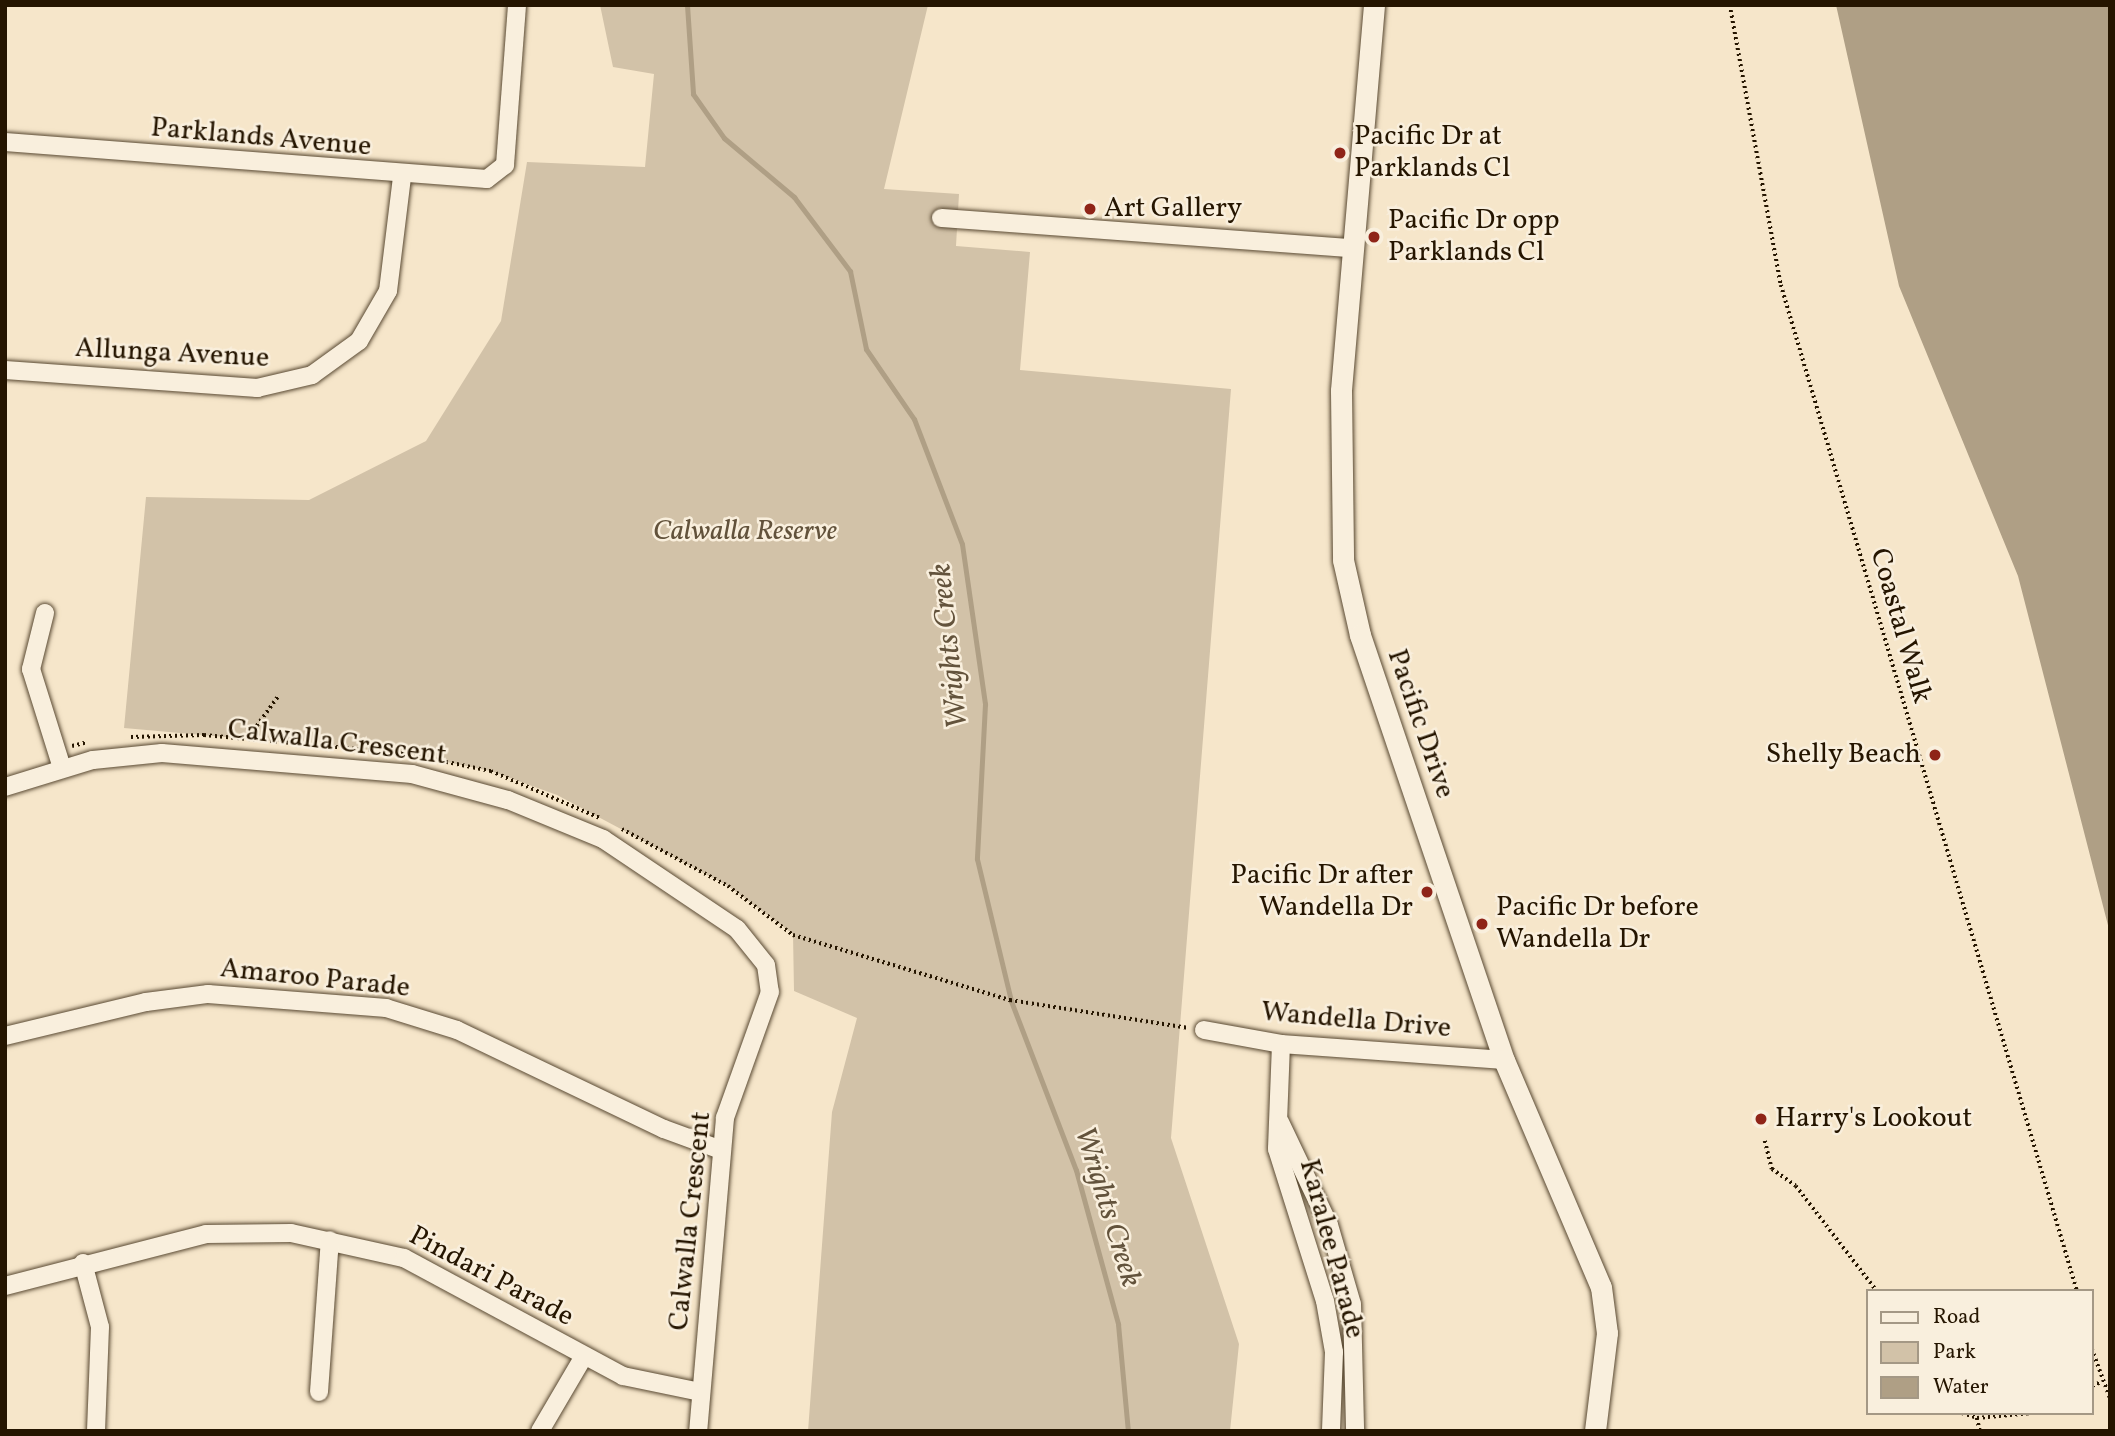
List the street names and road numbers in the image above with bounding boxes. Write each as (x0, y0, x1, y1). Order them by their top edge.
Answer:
street label: Parklands Avenue (149, 112, 373, 164)
street label: Allunga Avenue (74, 332, 270, 376)
street label: Coastal Walk (1862, 544, 1938, 708)
street label: Pacific Drive (1379, 645, 1461, 803)
street label: Calwalla Crescent (226, 713, 448, 773)
street label: Amaroo Parade (219, 952, 411, 1006)
street label: Wandella Drive (1260, 996, 1452, 1046)
street label: Calwalla Crescent (663, 1110, 719, 1332)
street label: Karalee Parade (1291, 1156, 1371, 1342)
street label: Pindari Parade (403, 1219, 579, 1335)

